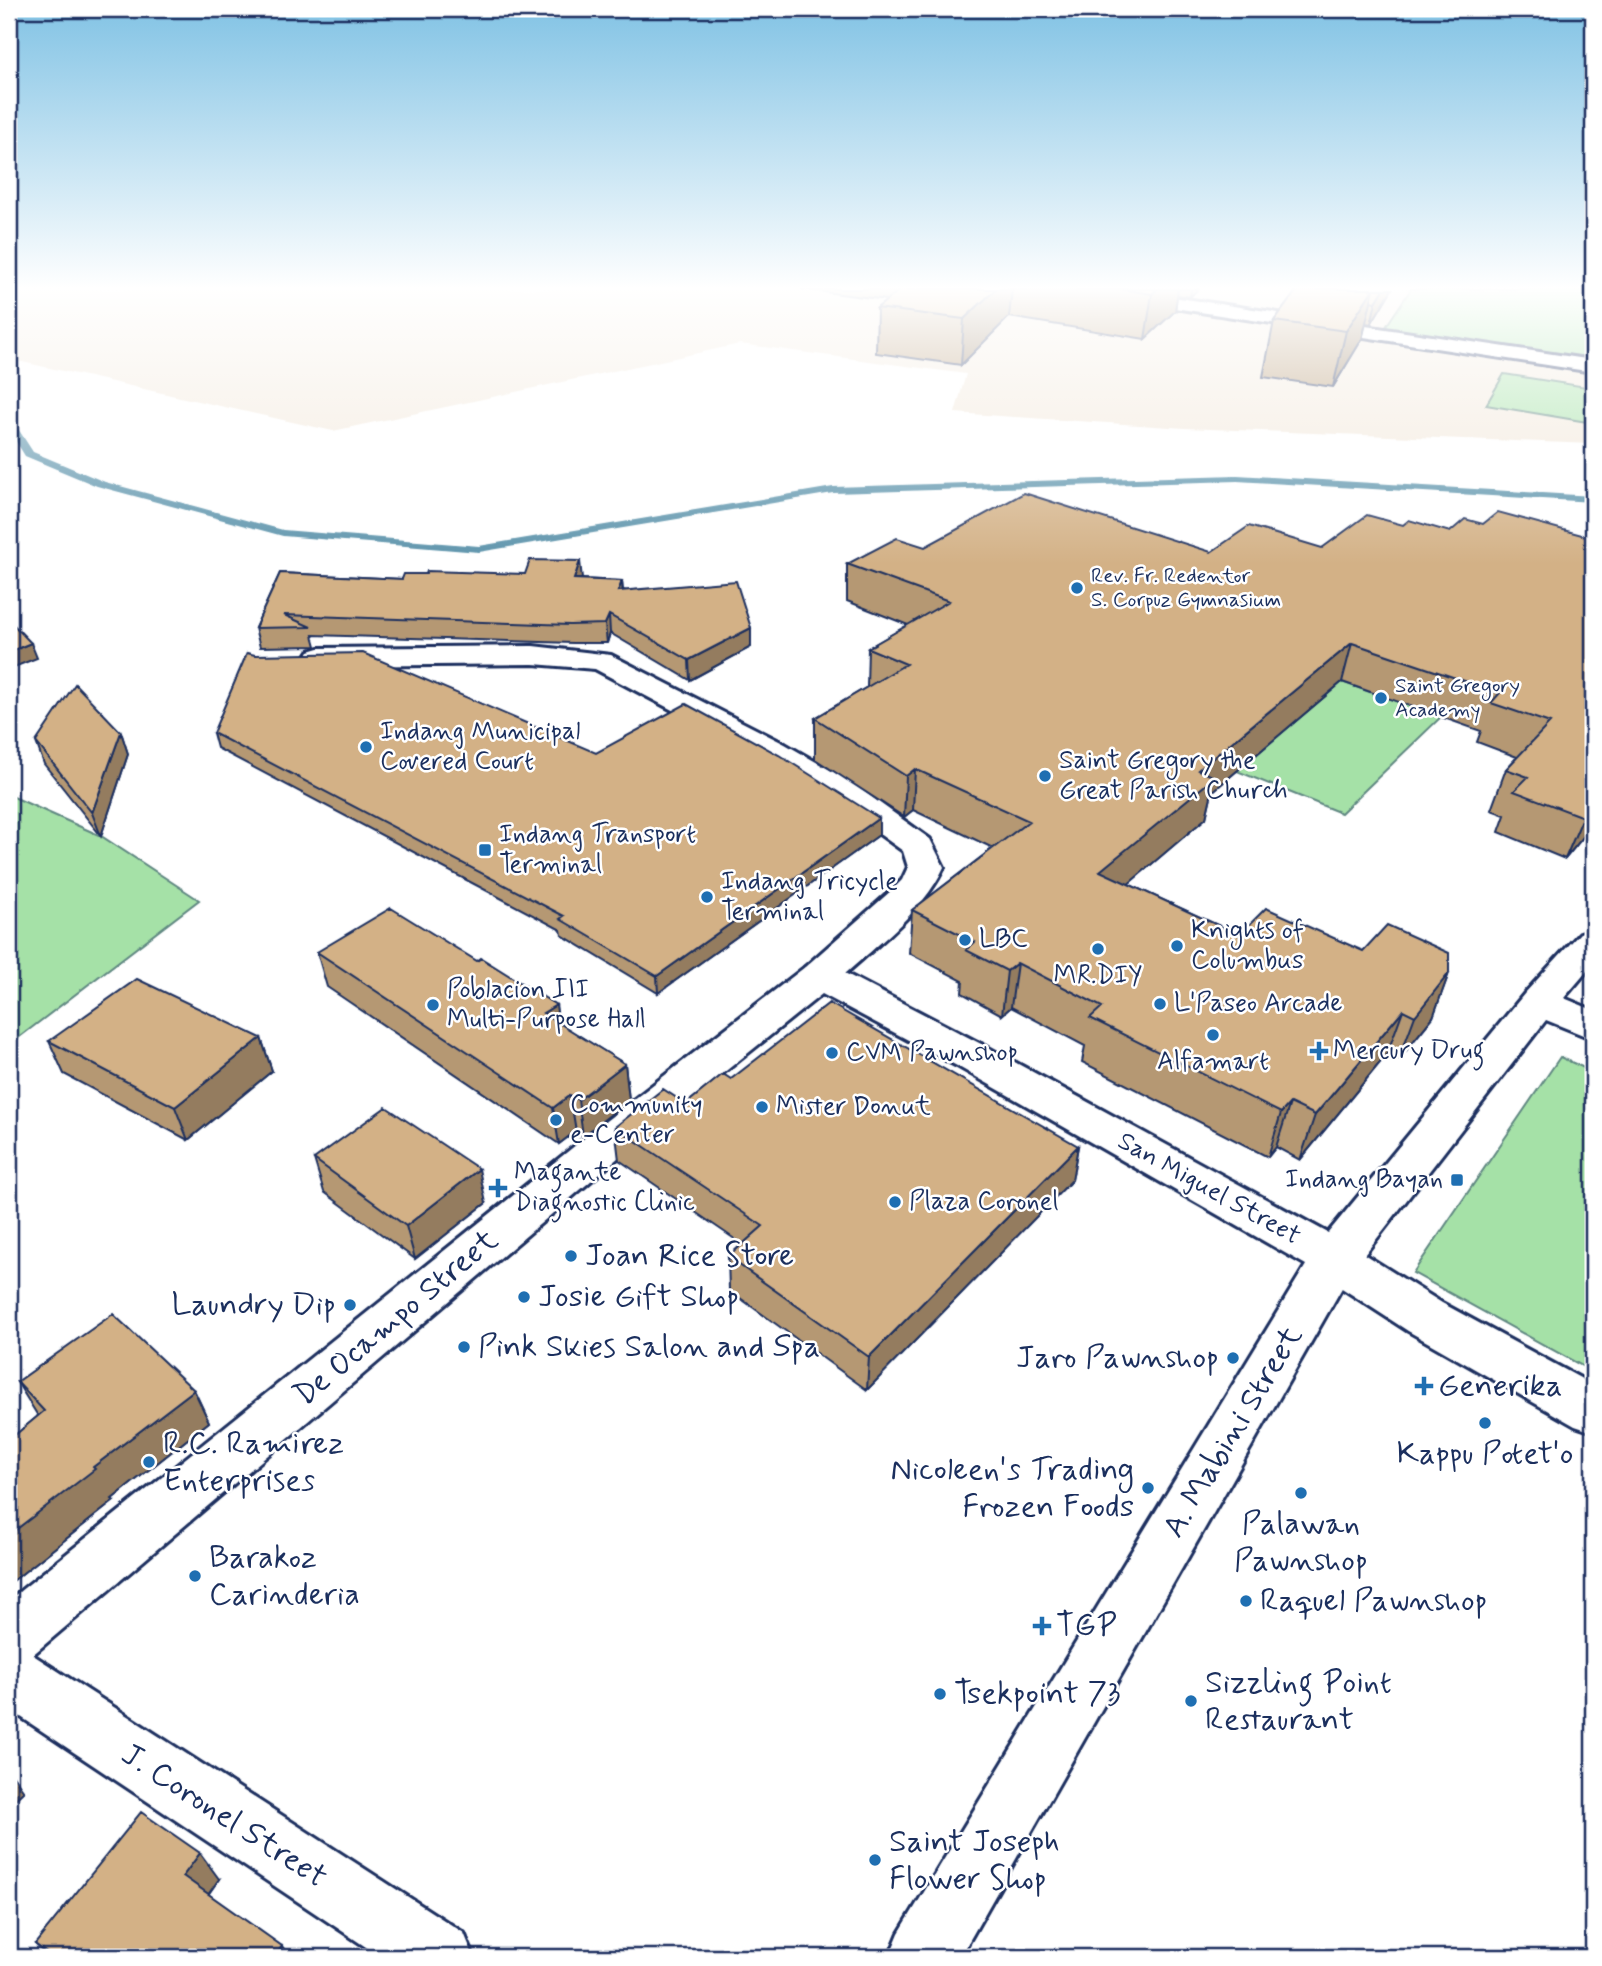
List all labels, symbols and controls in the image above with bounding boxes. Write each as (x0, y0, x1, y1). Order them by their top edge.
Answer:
place label: Rev. Fr. Redentor S. Corpuz Gymnasium (1091, 562, 1281, 614)
marker: Rev. Fr. Redentor S. Corpuz Gymnasium (1069, 580, 1085, 596)
place label: Saint Gregory Academy (1395, 672, 1520, 724)
marker: Saint Gregory Academy (1373, 690, 1389, 706)
place label: Indang Municipal Covered Court (380, 715, 581, 779)
marker: Indang Municipal Covered Court (358, 739, 374, 755)
place label: Saint Gregory the Great Parish Church (1059, 744, 1288, 808)
marker: Saint Gregory the Great Parish Church (1037, 768, 1053, 784)
place label: Indang Transport Terminal (499, 818, 696, 882)
marker: Indang Transport Terminal (477, 842, 493, 858)
place label: Indang Tricycle Terminal (721, 865, 898, 929)
marker: Indang Tricycle Terminal (699, 889, 715, 905)
place label: Knights of Columbus (1191, 914, 1304, 978)
place label: LBC (979, 923, 1028, 957)
marker: LBC (957, 932, 973, 948)
marker: Knights of Columbus (1169, 938, 1185, 954)
marker: MR.DIY (1090, 941, 1106, 957)
place label: MR.DIY (1054, 959, 1142, 993)
place label: Poblacion III Multi-Purpose Hall (447, 973, 646, 1037)
place label: L'Paseo Arcade (1174, 987, 1343, 1021)
marker: L'Paseo Arcade (1152, 996, 1168, 1012)
marker: Poblacion III Multi-Purpose Hall (425, 997, 441, 1013)
marker: Alfamart (1205, 1027, 1221, 1043)
place label: Mercury Drug (1333, 1034, 1484, 1071)
place label: CVM Pawnshop (846, 1036, 1018, 1070)
marker: Mercury Drug (1311, 1043, 1327, 1059)
marker: CVM Pawnshop (824, 1045, 840, 1061)
place label: Alfamart (1157, 1045, 1269, 1079)
place label: Community e-Center (570, 1088, 702, 1152)
place label: Mister Donut (776, 1090, 931, 1124)
marker: Mister Donut (754, 1099, 770, 1115)
marker: Community e-Center (548, 1112, 564, 1128)
street label: San Miguel Street (1111, 1125, 1307, 1253)
place label: Magante Diagnostic Clinic (514, 1156, 695, 1223)
place label: Indang Bayan (1285, 1163, 1443, 1197)
marker: Indang Bayan (1449, 1172, 1465, 1188)
marker: Magante Diagnostic Clinic (488, 1178, 508, 1198)
place label: Plaza Coronel (909, 1185, 1059, 1219)
marker: Plaza Coronel (887, 1194, 903, 1210)
street label: De Ocampo Street (285, 1220, 507, 1416)
place label: Joan Rice Store (585, 1235, 794, 1277)
marker: Joan Rice Store (563, 1248, 579, 1264)
place label: Josie Gift Shop (538, 1276, 739, 1318)
place label: Laundry Dip (171, 1284, 336, 1326)
marker: Josie Gift Shop (516, 1289, 532, 1305)
marker: Laundry Dip (342, 1297, 358, 1313)
street label: A. Mabini Street (1153, 1318, 1313, 1546)
place label: Pink Skies Salon and Spa (478, 1326, 820, 1368)
place label: Jaro Pawnshop (1016, 1337, 1219, 1379)
marker: Pink Skies Salon and Spa (456, 1339, 472, 1355)
marker: Jaro Pawnshop (1225, 1350, 1241, 1366)
place label: Generika (1438, 1365, 1563, 1407)
marker: Generika (1416, 1378, 1432, 1394)
marker: Kappu Potet'o (1477, 1415, 1493, 1431)
place label: R.C. Ramirez Enterprises (163, 1423, 344, 1502)
place label: Kappu Potet'o (1397, 1433, 1573, 1475)
place label: Nicoleen's Trading Frozen Foods (890, 1449, 1134, 1528)
marker: R.C. Ramirez Enterprises (141, 1454, 157, 1470)
marker: Nicoleen's Trading Frozen Foods (1140, 1480, 1156, 1496)
marker: Palawan Pawnshop (1293, 1485, 1309, 1501)
place label: Palawan Pawnshop (1234, 1503, 1368, 1582)
place label: Barakoz Carinderia (209, 1537, 360, 1616)
marker: Barakoz Carinderia (187, 1568, 203, 1584)
place label: Raquel Pawnshop (1260, 1580, 1488, 1622)
marker: Raquel Pawnshop (1238, 1593, 1254, 1609)
place label: TGP (1056, 1605, 1117, 1647)
marker: TGP (1034, 1618, 1050, 1634)
place label: Sizzling Point Restaurant (1205, 1662, 1392, 1741)
place label: Tsekpoint 73 (954, 1673, 1121, 1715)
marker: Tsekpoint 73 (932, 1686, 948, 1702)
marker: Sizzling Point Restaurant (1183, 1693, 1199, 1709)
street label: J. Coronel Street (113, 1734, 335, 1898)
place label: Saint Joseph Flower Shop (889, 1821, 1060, 1900)
marker: Saint Joseph Flower Shop (867, 1852, 883, 1868)

